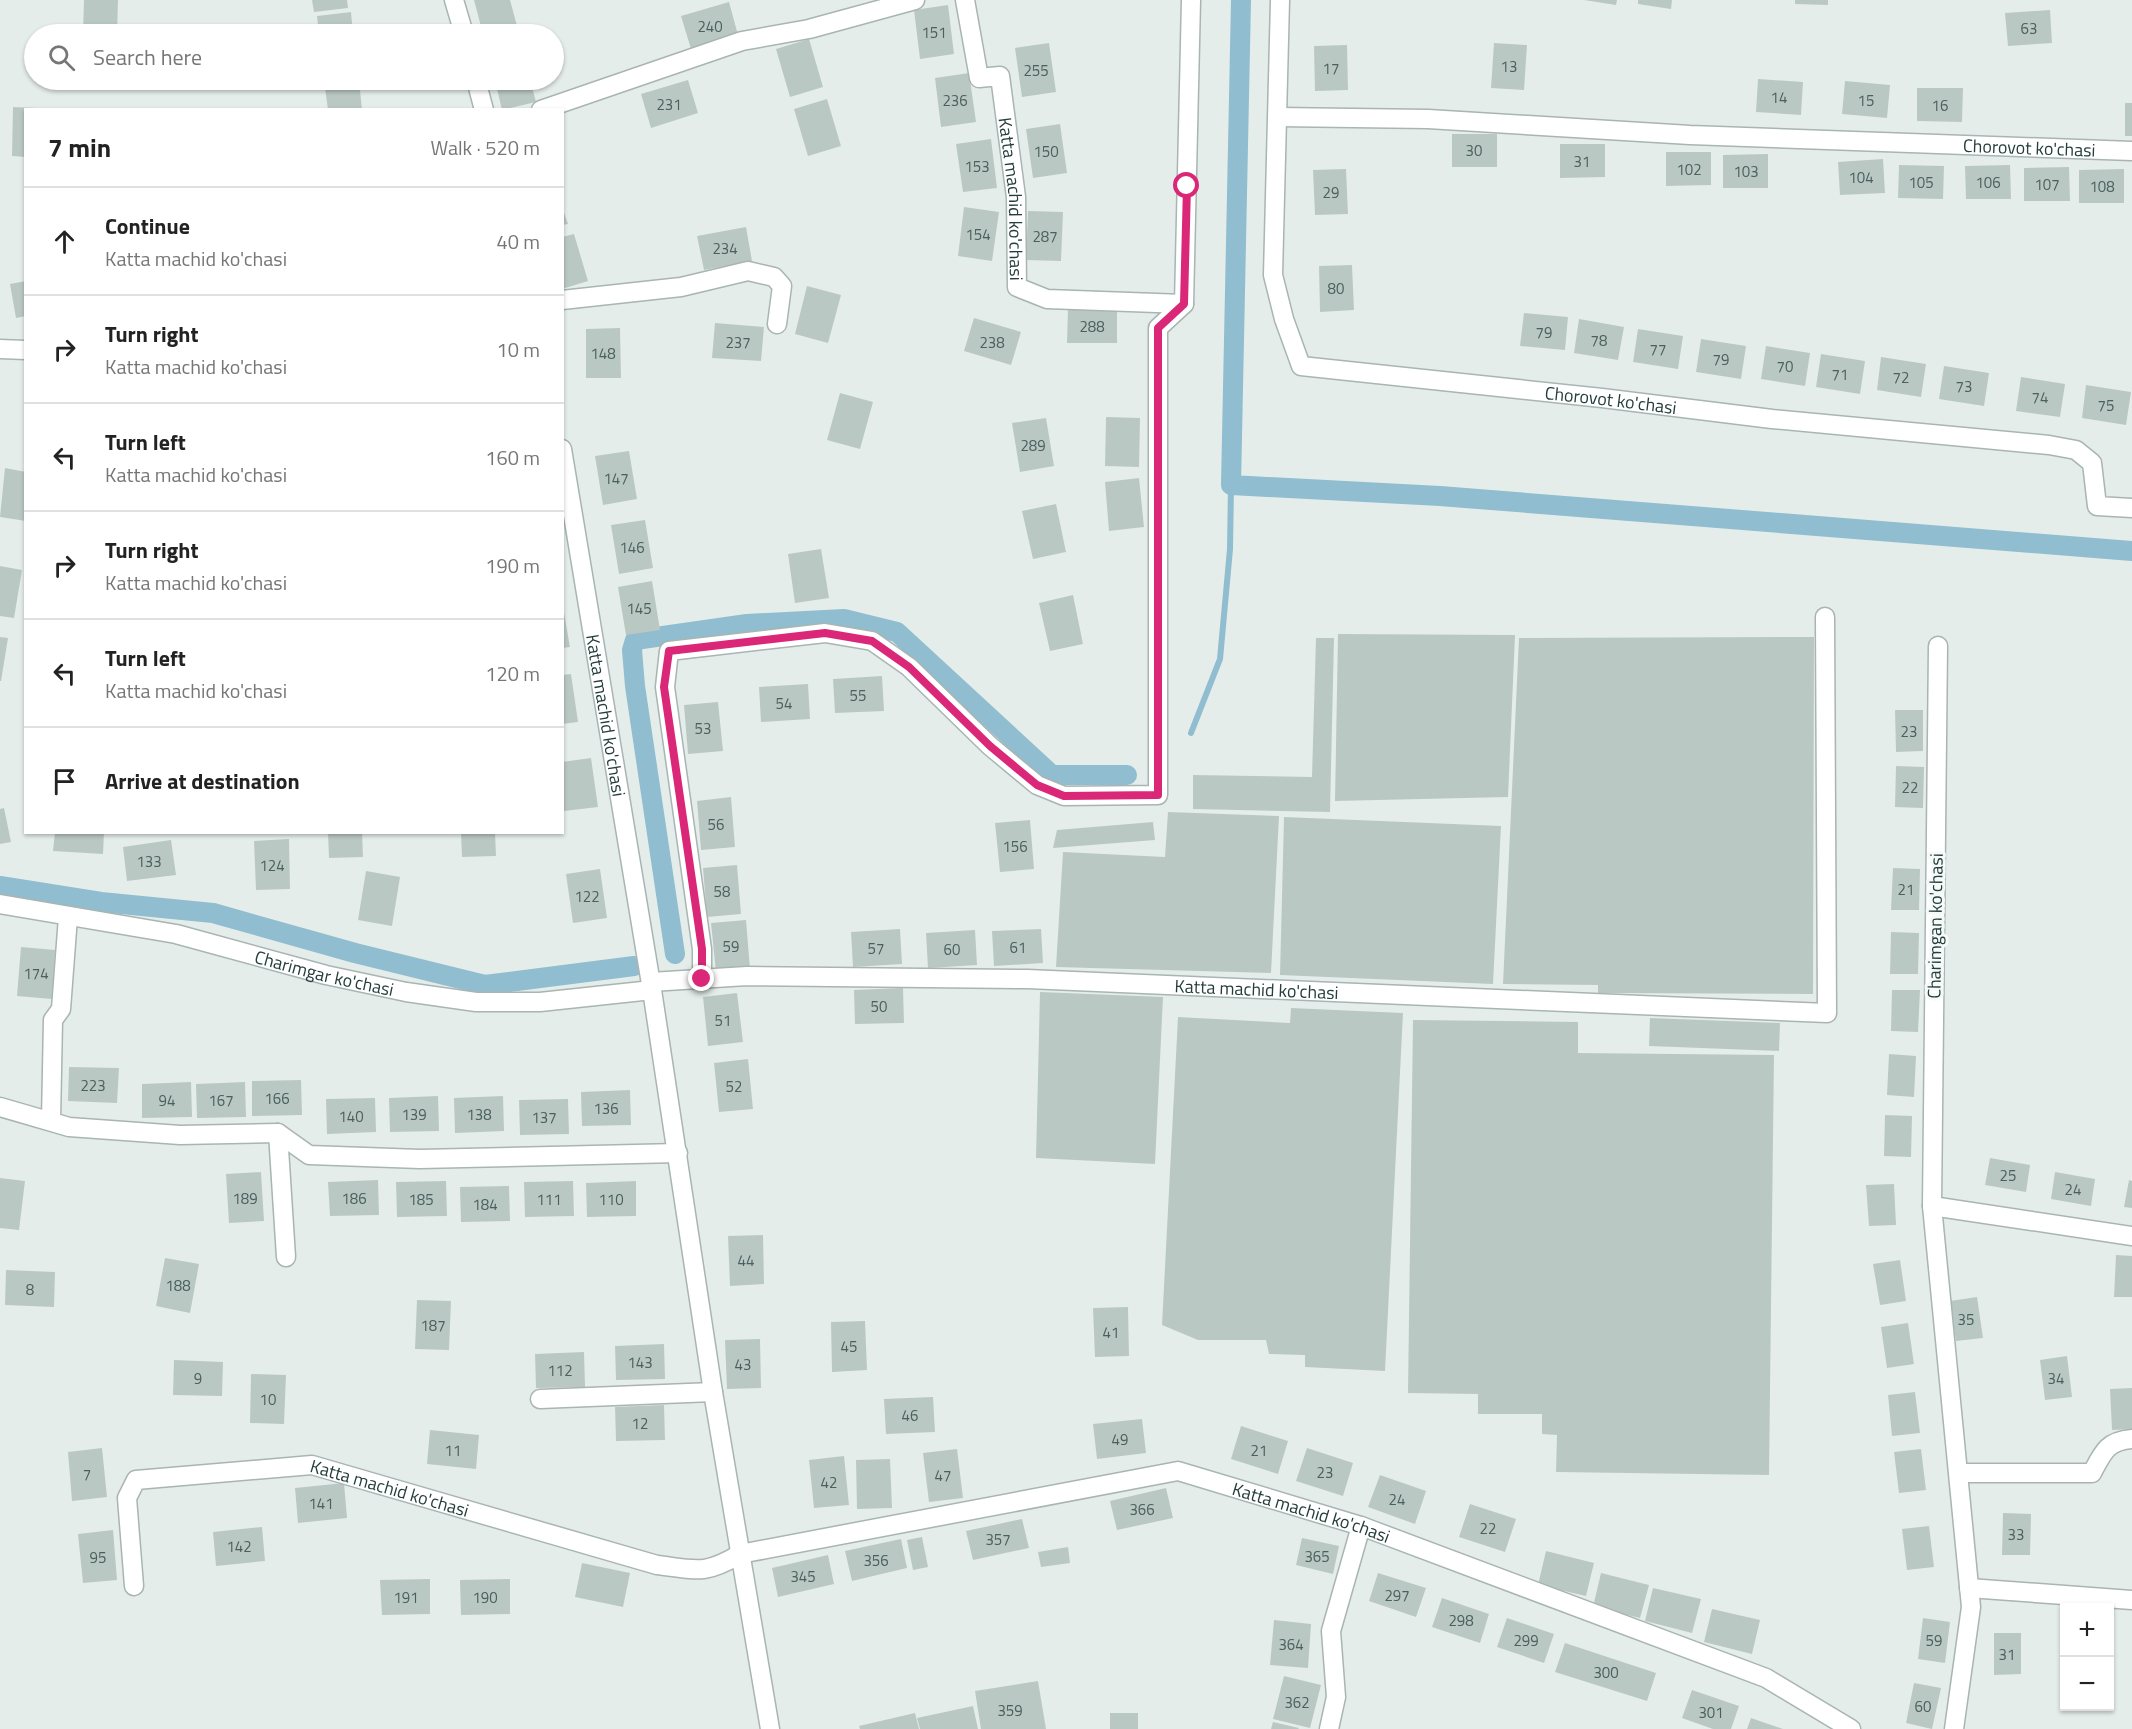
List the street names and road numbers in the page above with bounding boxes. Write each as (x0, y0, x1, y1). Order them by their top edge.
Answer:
street label: Katta machid ko'chasi (992, 116, 1030, 281)
street label: Chorovot ko'chasi (1963, 131, 2096, 163)
street label: Chorovot ko'chasi (1543, 379, 1678, 421)
street label: Katta machid ko'chasi (580, 632, 633, 798)
street label: Charimgan ko'chasi (1920, 853, 1950, 999)
street label: Charimgar ko'chasi (252, 943, 396, 1003)
street label: Katta machid ko'chasi (1174, 972, 1339, 1006)
street label: Katta machid ko'chasi (307, 1452, 472, 1523)
street label: Katta machid ko'chasi (1229, 1475, 1394, 1549)

